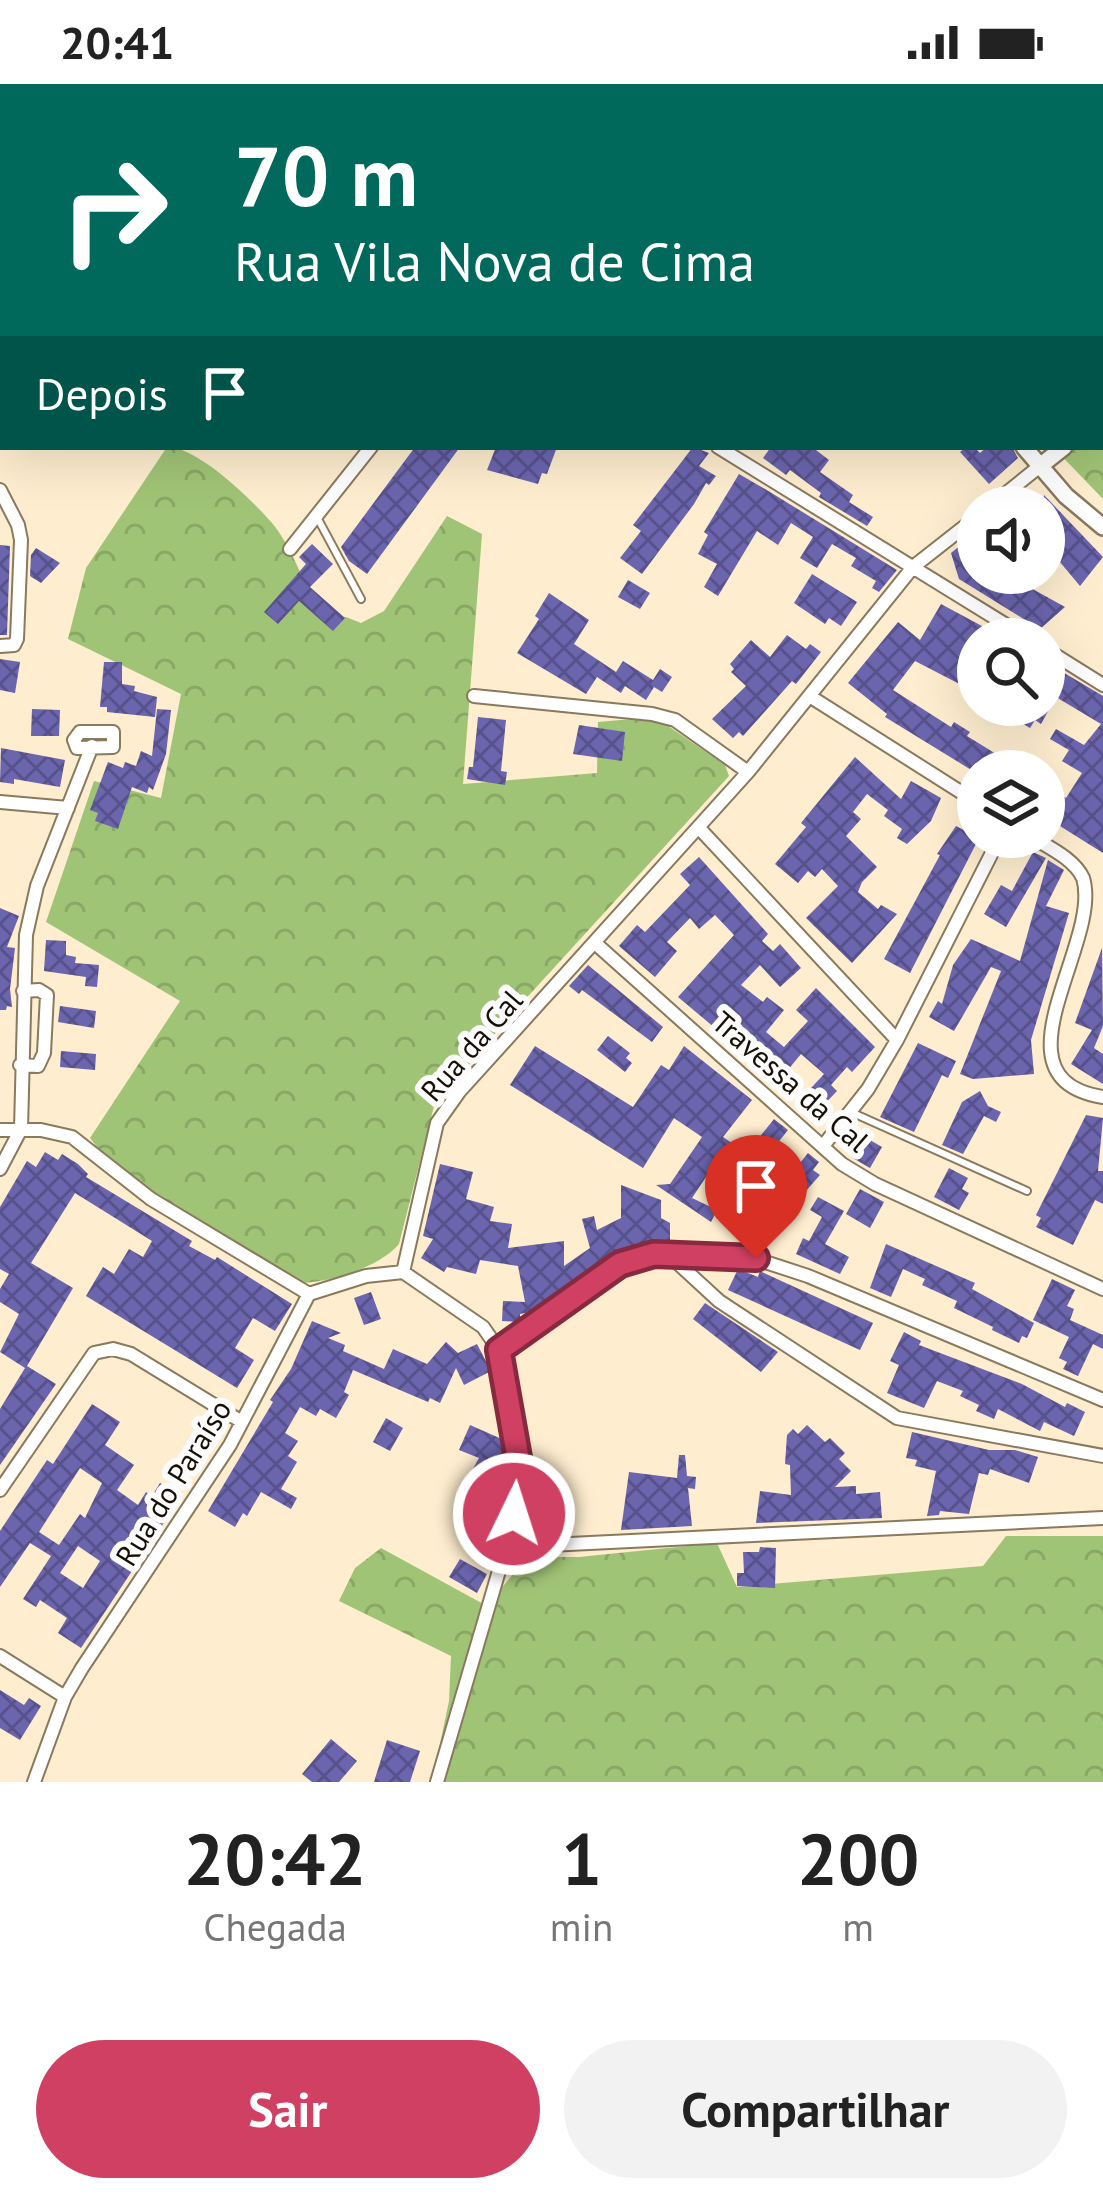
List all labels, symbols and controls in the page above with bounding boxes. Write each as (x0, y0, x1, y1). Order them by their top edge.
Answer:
text: 20:41 (60, 13, 174, 71)
text: 70 m (234, 120, 418, 229)
icon: right (36, 132, 192, 288)
text: Rua Vila Nova de Cima (234, 226, 755, 296)
icon: arrive (192, 360, 258, 426)
text: Depois (36, 364, 168, 422)
map controls (957, 486, 1065, 858)
button: sound (957, 486, 1065, 594)
button: search (957, 618, 1065, 726)
button: layers (957, 750, 1065, 858)
street label: Rua da Cal (412, 981, 530, 1109)
street label: Travessa da Cal (704, 1002, 878, 1160)
pin (705, 1135, 807, 1258)
icon: arrive (723, 1153, 789, 1219)
street label: Rua do Paraíso (106, 1392, 239, 1573)
position arrow (451, 1451, 577, 1577)
text: 20:42 (184, 1812, 366, 1905)
text: 1 (561, 1812, 602, 1905)
text: 200 (797, 1812, 919, 1905)
text: Chegada (203, 1901, 347, 1952)
text: min (550, 1901, 613, 1952)
text: m (842, 1901, 874, 1952)
button: Sair (36, 2040, 540, 2178)
button: Compartilhar (564, 2040, 1067, 2178)

